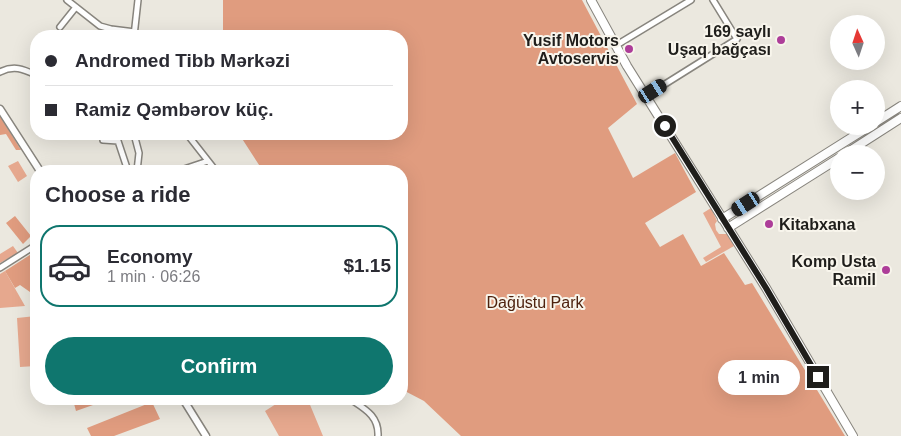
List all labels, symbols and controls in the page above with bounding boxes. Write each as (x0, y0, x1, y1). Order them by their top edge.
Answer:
north arrow (830, 15, 885, 70)
map controls (830, 15, 885, 200)
place label: 169 saylı Uşaq bağçası (668, 23, 771, 58)
place label: Yusif Motors Avtoservis (523, 32, 619, 67)
marker: 169 saylı Uşaq bağçası (775, 34, 787, 46)
marker: Yusif Motors Avtoservis (623, 43, 635, 55)
text: Andromed Tibb Mərkəzi (75, 50, 290, 71)
car (636, 77, 669, 105)
button: + (830, 80, 885, 135)
text: Ramiz Qəmbərov küç. (75, 99, 274, 120)
route start (654, 115, 676, 137)
button: − (830, 145, 885, 200)
text: Choose a ride (45, 182, 190, 207)
car (729, 190, 762, 218)
place label: Kitabxana (779, 216, 856, 233)
marker: Kitabxana (763, 218, 775, 230)
icon: car (47, 244, 92, 289)
text: Economy (107, 246, 193, 267)
place label: Komp Usta Ramil (792, 253, 876, 288)
text: $1.15 (343, 255, 391, 276)
marker: Komp Usta Ramil (880, 264, 892, 276)
text: 1 min · 06:26 (107, 268, 200, 285)
park label: Dağüstu Park (487, 294, 584, 311)
button: Confirm (45, 337, 393, 395)
callout: 1 min (718, 360, 800, 394)
route end (807, 366, 829, 388)
text: 1 min (738, 369, 780, 386)

